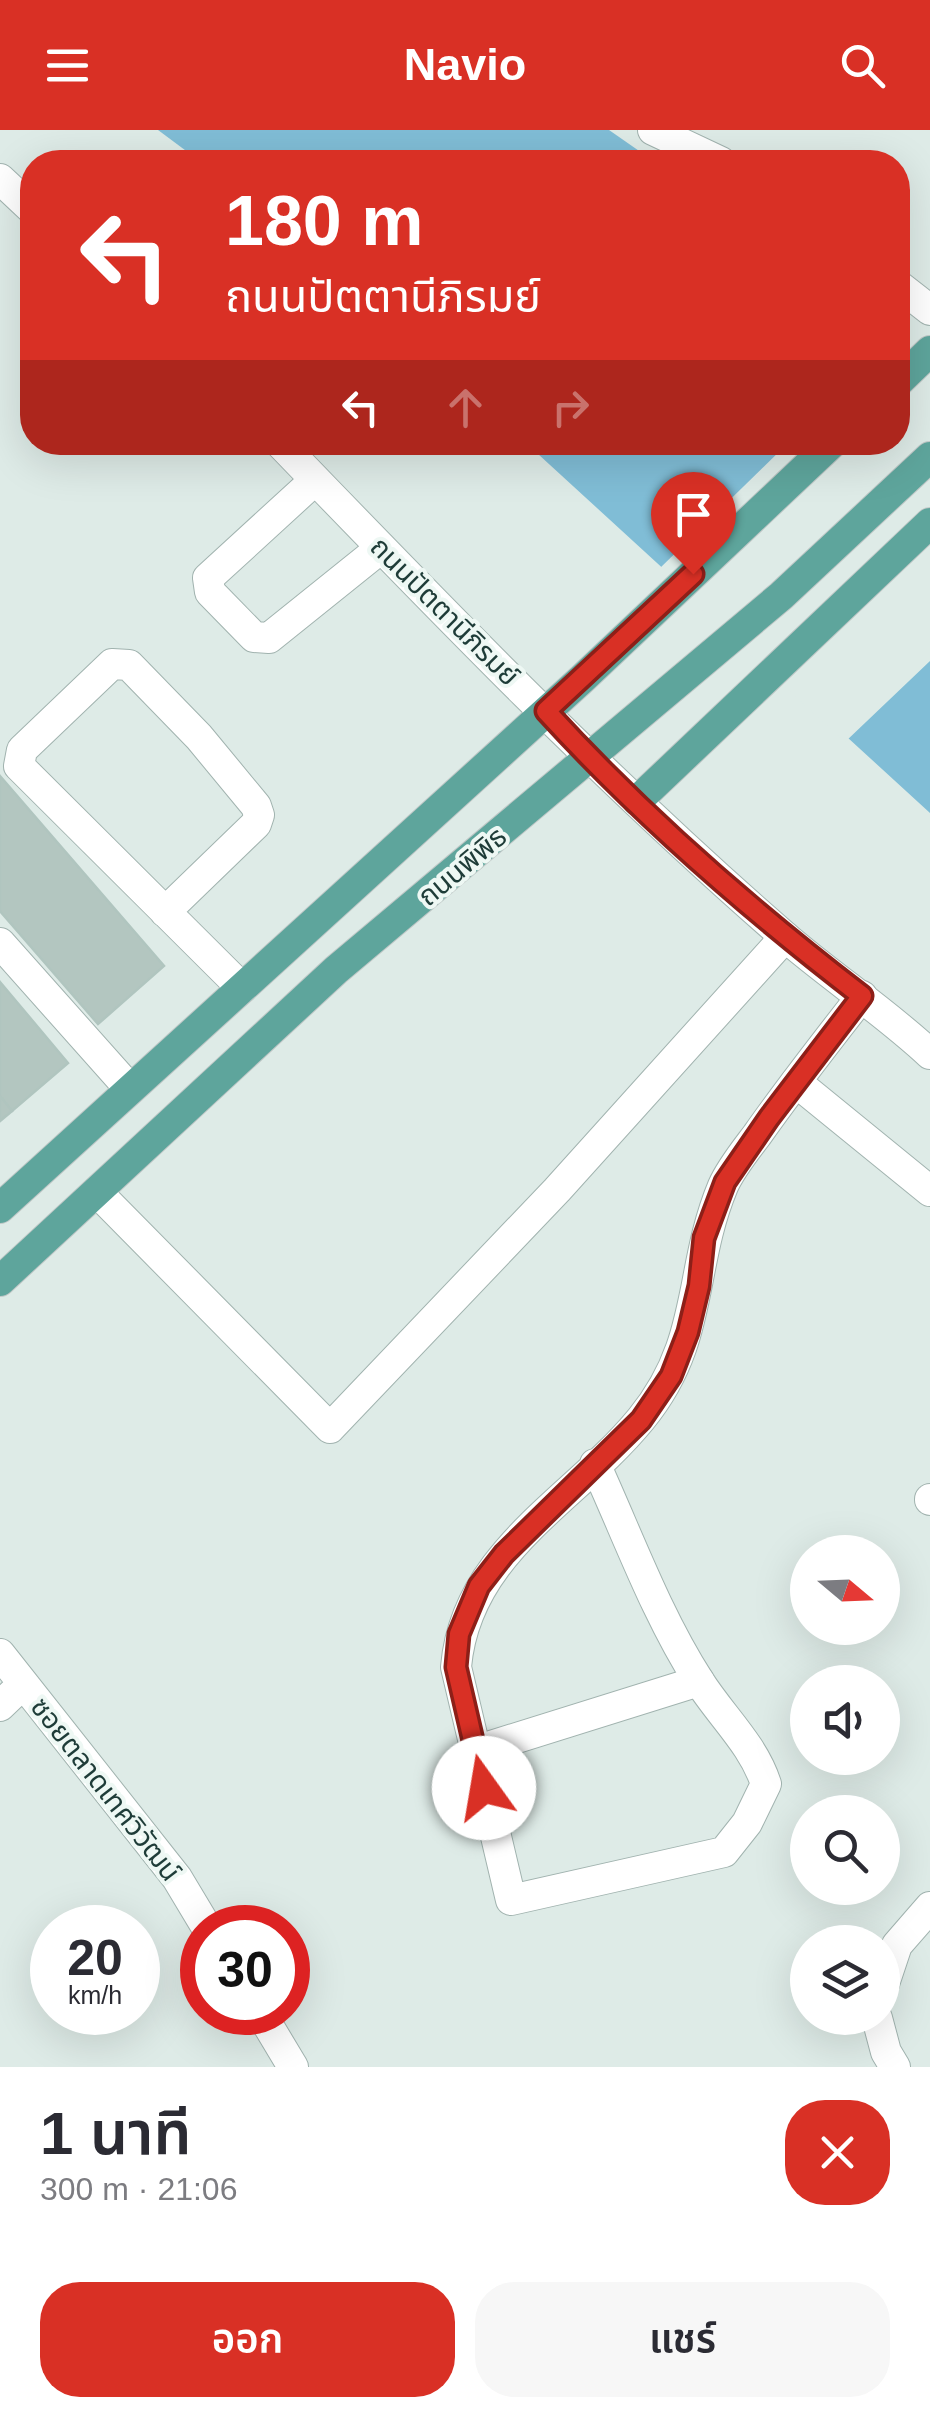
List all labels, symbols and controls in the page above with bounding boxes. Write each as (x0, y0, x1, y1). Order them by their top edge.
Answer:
icon: menu (40, 38, 95, 93)
icon: search (835, 38, 890, 93)
text: Navio (404, 39, 526, 90)
text: 180 m (225, 182, 423, 260)
icon: left (60, 190, 190, 320)
text: ถนนปัตตานีภิรมย์ (225, 271, 541, 322)
icon: left (333, 380, 388, 435)
icon: ahead (438, 380, 493, 435)
icon: right (543, 380, 598, 435)
pin (651, 472, 736, 575)
icon: arrive (666, 487, 721, 542)
street label: ถนนปัตตานีภิรมย์ (364, 531, 525, 692)
street label: ถนนพิพิธ (412, 821, 513, 912)
north arrow (790, 1535, 900, 1645)
map controls (790, 1535, 900, 2035)
button: sound (790, 1665, 900, 1775)
street label: ซอยตลาดเทศวิวัฒน์ (25, 1692, 187, 1887)
position arrow (432, 1736, 536, 1840)
button: search (790, 1795, 900, 1905)
speed limit sign: 30 (180, 1905, 310, 2035)
button: layers (790, 1925, 900, 2035)
text: 20 (67, 1930, 123, 1986)
text: km/h (68, 1981, 122, 2009)
text: 1 นาที (40, 2100, 191, 2167)
button: close (785, 2100, 890, 2205)
text: 300 m · 21:06 (40, 2171, 237, 2207)
button: ออก (40, 2282, 455, 2397)
button: แชร์ (475, 2282, 890, 2397)

